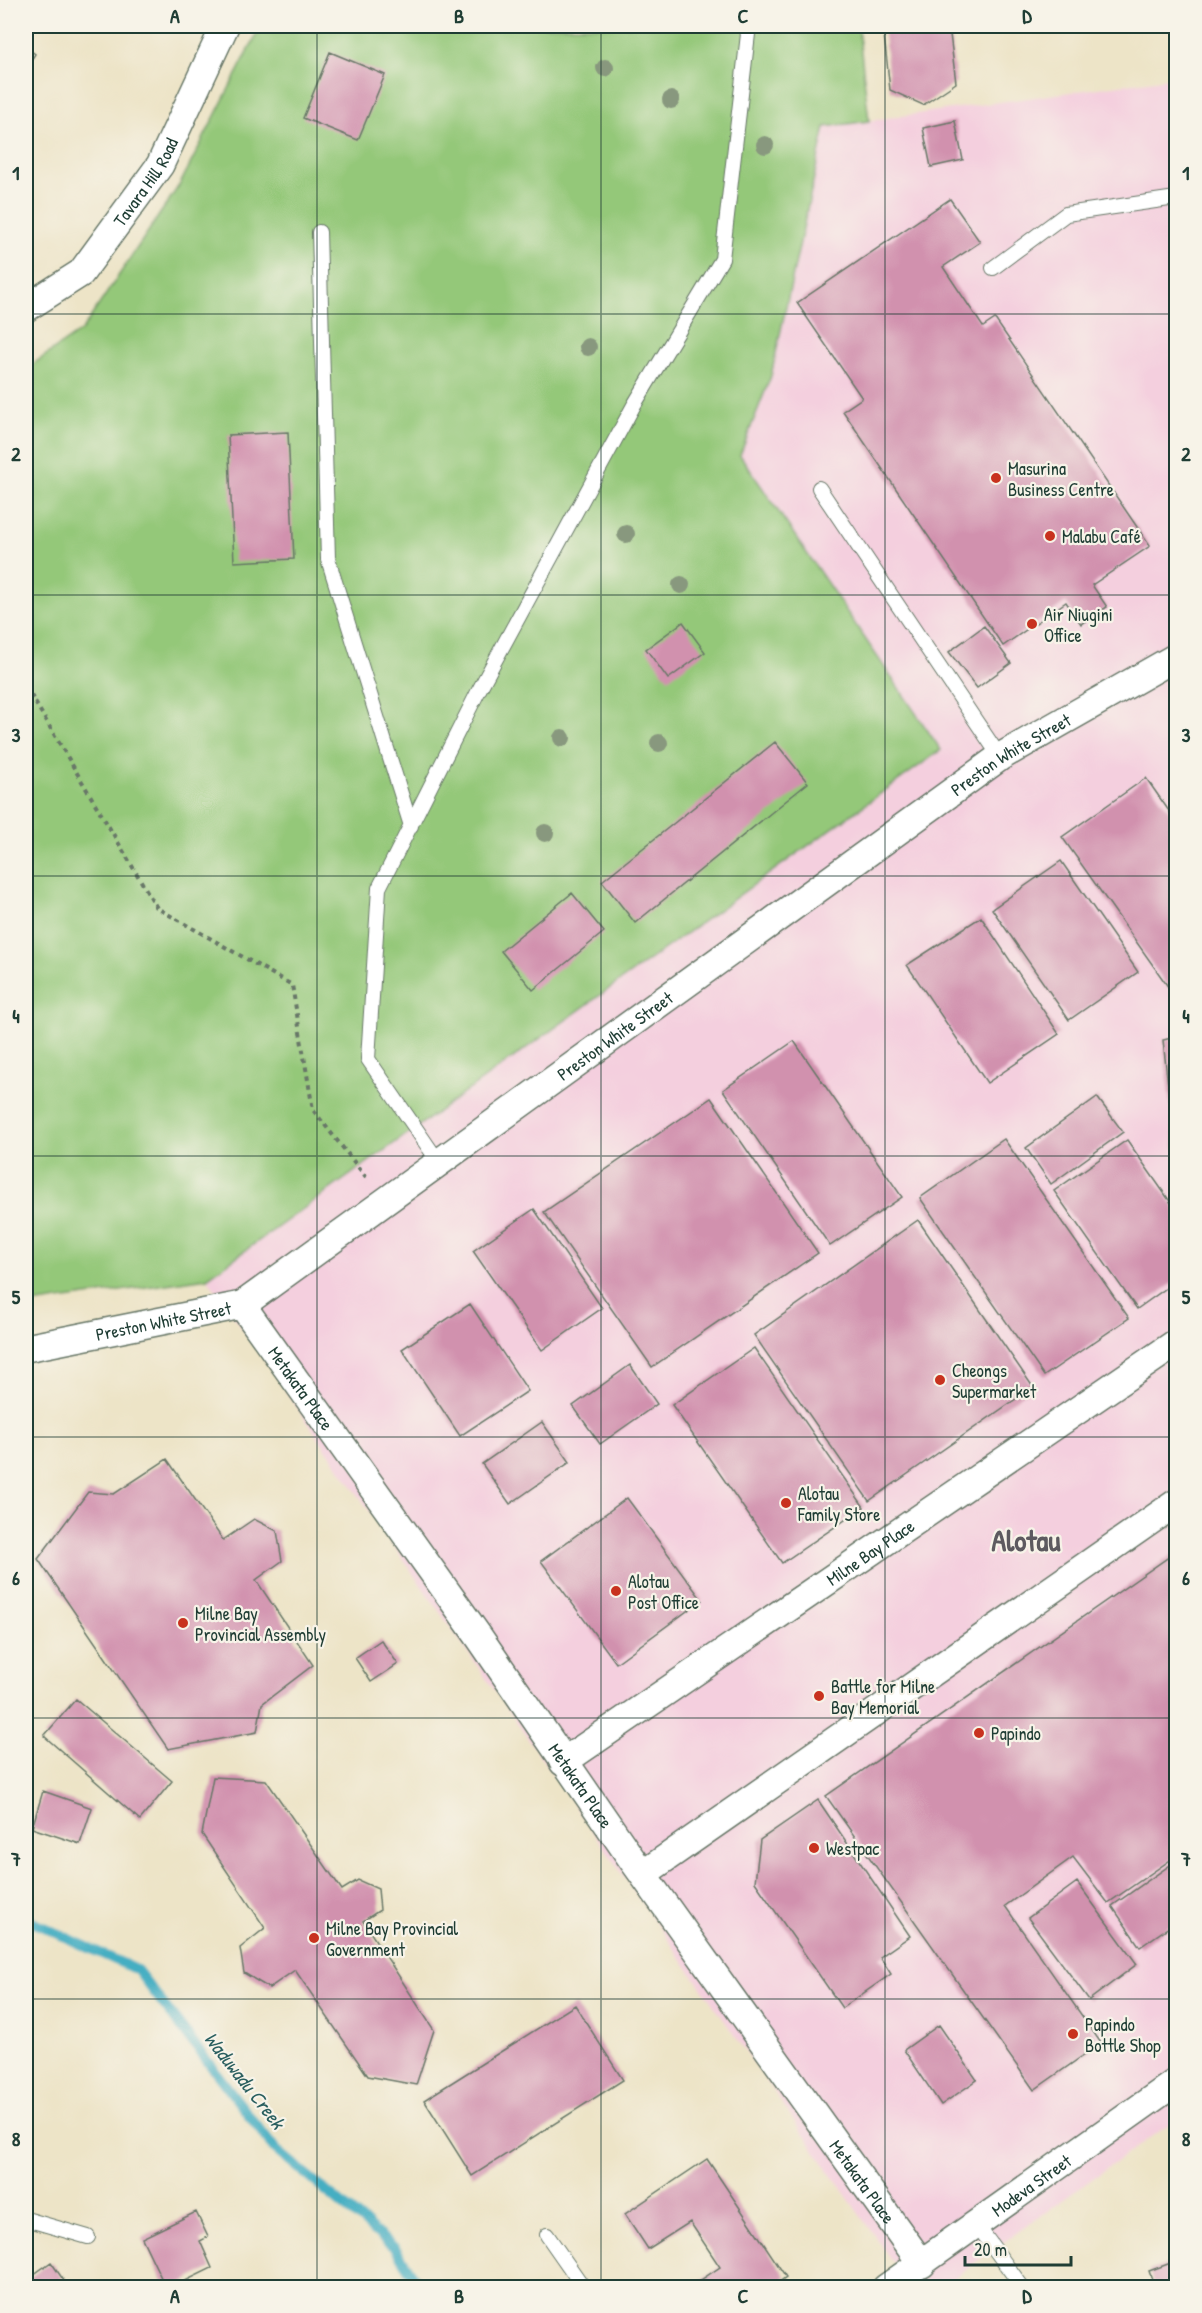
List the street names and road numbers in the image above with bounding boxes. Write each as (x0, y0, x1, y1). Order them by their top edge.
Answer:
street label: Tavara Hill Road (107, 134, 184, 231)
street label: Preston White Street (945, 707, 1076, 801)
street label: Preston White Street (551, 985, 678, 1086)
street label: Preston White Street (93, 1295, 234, 1346)
street label: Metakata Place (263, 1341, 340, 1435)
street label: Milne Bay Place (821, 1513, 919, 1591)
street label: Metakata Place (543, 1738, 619, 1833)
street label: Metakata Place (824, 2134, 901, 2228)
street label: Modeva Street (986, 2147, 1077, 2222)

